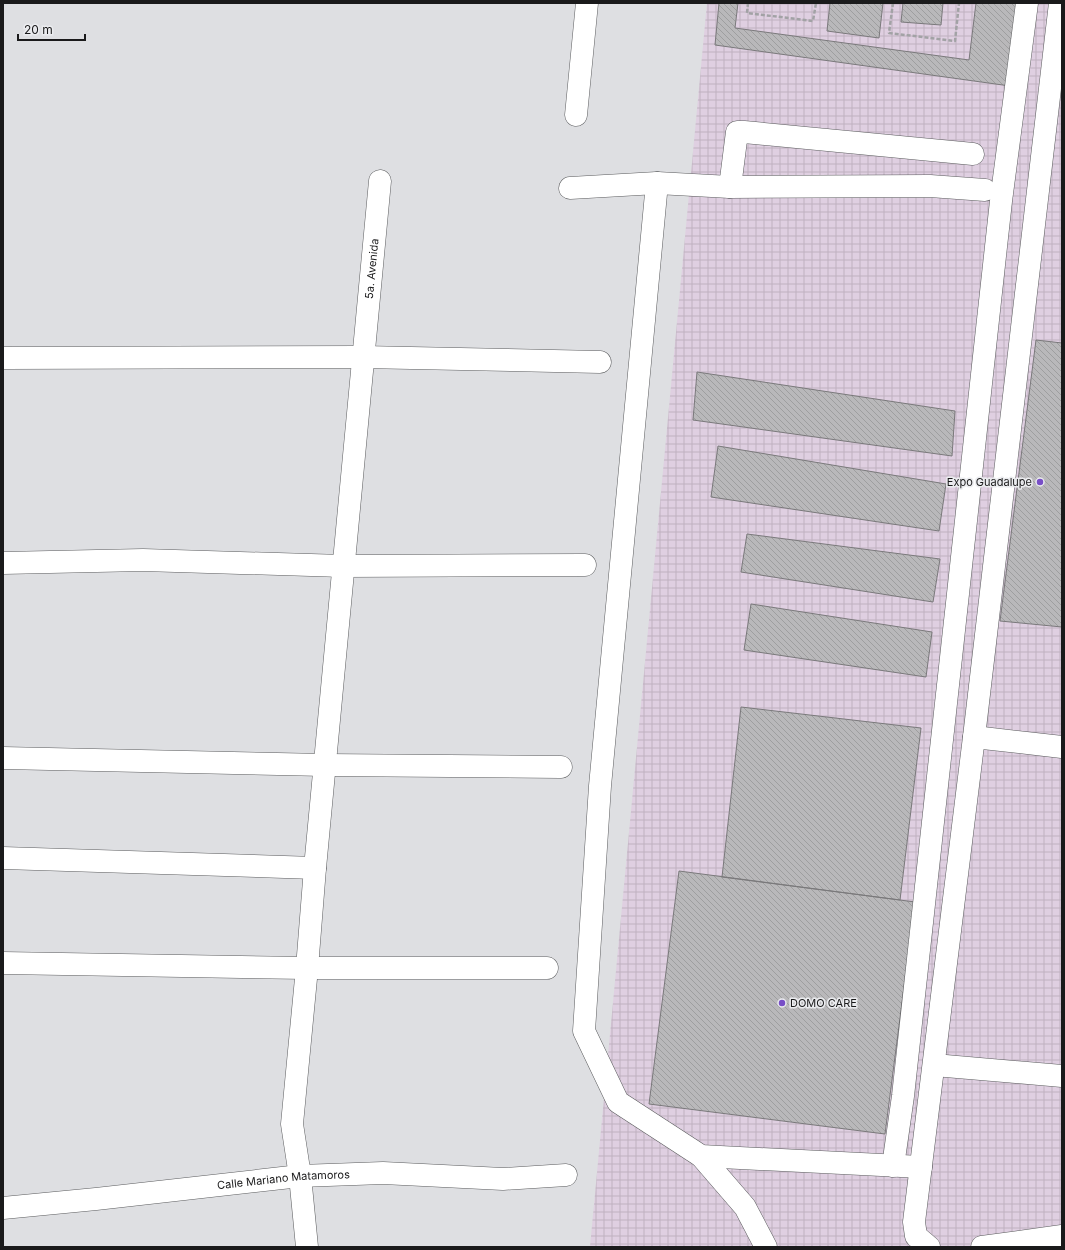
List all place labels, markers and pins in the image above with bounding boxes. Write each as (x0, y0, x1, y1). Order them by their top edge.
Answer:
place label: Expo Guadalupe (947, 475, 1032, 489)
marker: Expo Guadalupe (1035, 477, 1045, 487)
place label: DOMO CARE (790, 996, 857, 1010)
marker: DOMO CARE (777, 998, 787, 1008)

